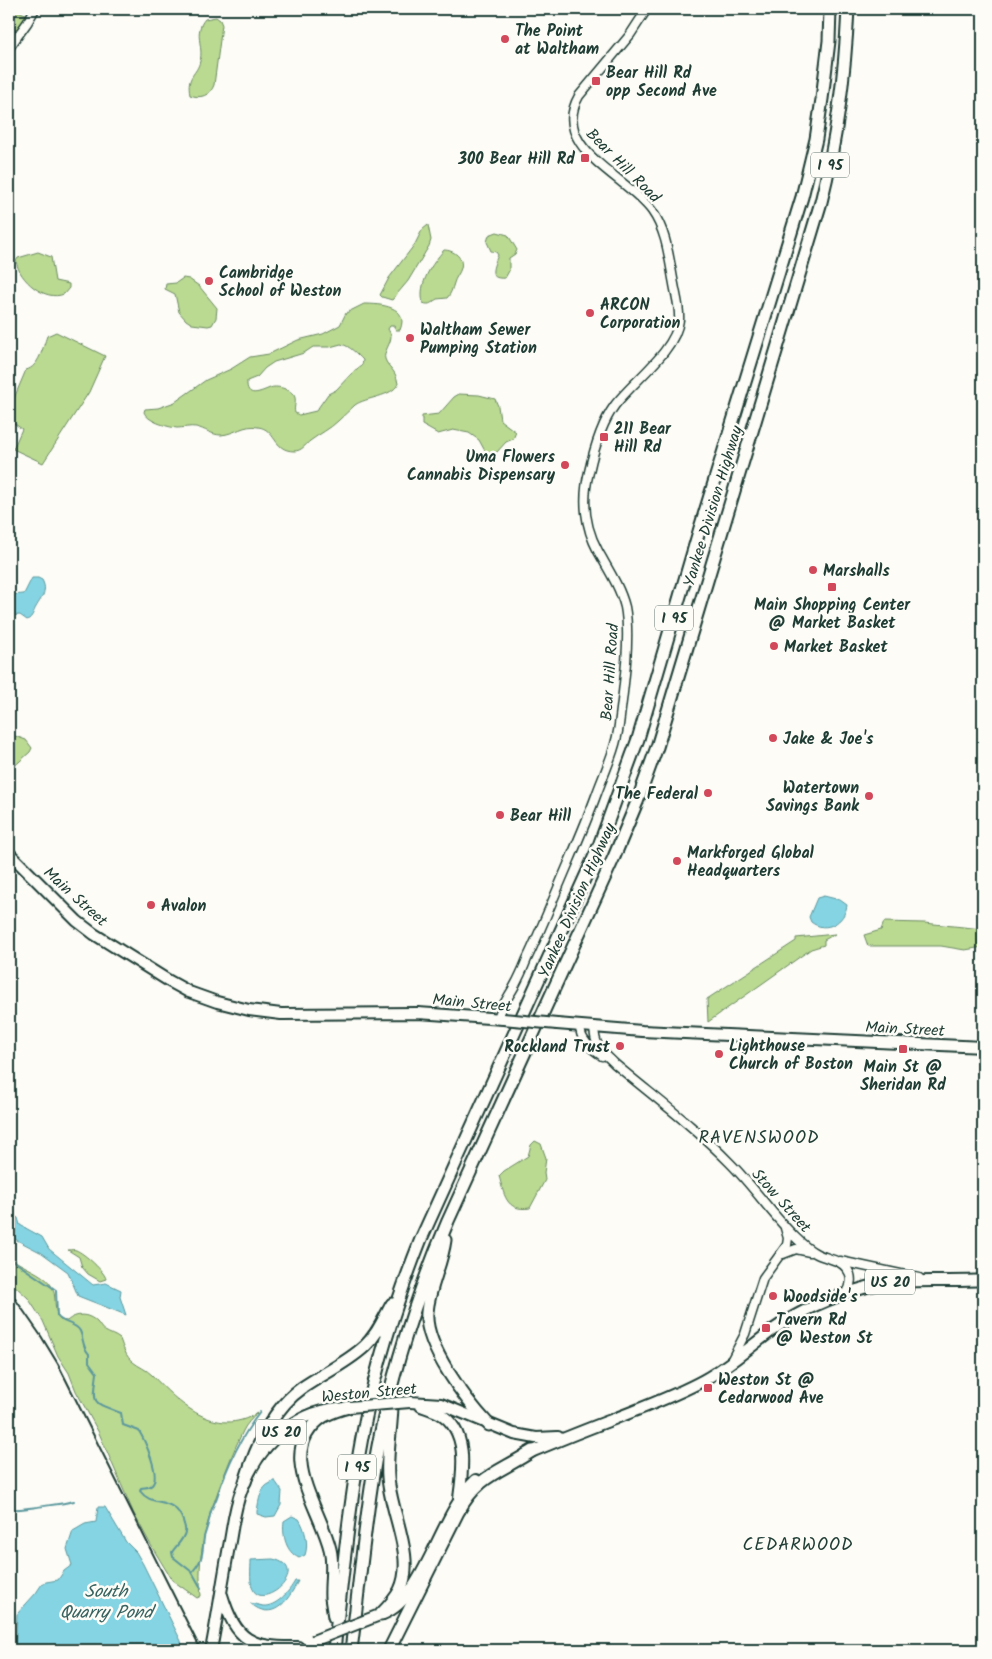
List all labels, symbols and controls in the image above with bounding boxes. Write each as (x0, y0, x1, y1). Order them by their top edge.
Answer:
place label: The Point at Waltham (515, 19, 599, 62)
marker: The Point at Waltham (499, 33, 511, 45)
place label: Bear Hill Rd opp Second Ave (606, 61, 717, 104)
marker: Bear Hill Rd opp Second Ave (590, 75, 602, 87)
street label: Bear Hill Road (580, 123, 667, 210)
place label: 300 Bear Hill Rd (457, 147, 575, 172)
marker: 300 Bear Hill Rd (579, 152, 591, 164)
road number: I 95 (811, 152, 849, 178)
place label: Cambridge School of Weston (219, 261, 341, 304)
marker: Cambridge School of Weston (203, 275, 215, 287)
place label: ARCON Corporation (600, 293, 680, 336)
marker: ARCON Corporation (584, 307, 596, 319)
place label: Waltham Sewer Pumping Station (420, 318, 537, 361)
marker: Waltham Sewer Pumping Station (404, 332, 416, 344)
place label: 211 Bear Hill Rd (614, 417, 672, 460)
street label: Yankee Division Highway (677, 422, 750, 590)
marker: 211 Bear Hill Rd (598, 431, 610, 443)
place label: Uma Flowers Cannabis Dispensary (407, 445, 556, 488)
marker: Uma Flowers Cannabis Dispensary (559, 459, 571, 471)
place label: Marshalls (823, 559, 890, 584)
marker: Marshalls (807, 564, 819, 576)
marker: Main Shopping Center @ Market Basket (826, 581, 838, 593)
place label: Main Shopping Center @ Market Basket (754, 593, 911, 636)
road number: I 95 (655, 606, 693, 630)
street label: Bear Hill Road (595, 622, 626, 722)
place label: Market Basket (784, 635, 888, 660)
marker: Market Basket (768, 640, 780, 652)
place label: Jake & Joe's (783, 727, 874, 752)
marker: Jake & Joe's (767, 732, 779, 744)
place label: Watertown Savings Bank (766, 776, 860, 819)
place label: The Federal (615, 782, 699, 807)
marker: The Federal (702, 787, 714, 799)
marker: Watertown Savings Bank (863, 790, 875, 802)
place label: Bear Hill (510, 804, 572, 829)
marker: Bear Hill (494, 809, 506, 821)
street label: Yankee Division Highway (532, 819, 623, 982)
place label: Markforged Global Headquarters (687, 841, 815, 884)
marker: Markforged Global Headquarters (671, 855, 683, 867)
street label: Main Street (37, 861, 113, 934)
place label: Avalon (161, 894, 207, 919)
marker: Avalon (145, 899, 157, 911)
street label: Main Street (431, 988, 513, 1019)
street label: Main Street (865, 1015, 946, 1044)
place label: Lighthouse Church of Boston (729, 1034, 853, 1077)
place label: Rockland Trust (504, 1035, 611, 1060)
marker: Rockland Trust (614, 1040, 626, 1052)
marker: Main St @ Sheridan Rd (897, 1043, 909, 1055)
marker: Lighthouse Church of Boston (713, 1048, 725, 1060)
place label: Main St @ Sheridan Rd (860, 1055, 946, 1098)
district label: RAVENSWOOD (698, 1124, 820, 1153)
street label: Stow Street (745, 1163, 817, 1240)
road number: US 20 (865, 1270, 915, 1294)
place label: Woodside's (783, 1285, 858, 1310)
marker: Woodside's (767, 1290, 779, 1302)
place label: Tavern Rd @ Weston St (776, 1308, 874, 1351)
marker: Tavern Rd @ Weston St (760, 1322, 772, 1334)
place label: Weston St @ Cedarwood Ave (718, 1368, 824, 1411)
street label: Weston Street (320, 1377, 419, 1410)
marker: Weston St @ Cedarwood Ave (702, 1382, 714, 1394)
road number: US 20 (256, 1420, 306, 1444)
road number: I 95 (338, 1454, 376, 1480)
district label: CEDARWOOD (742, 1531, 854, 1560)
water label: South Quarry Pond (60, 1578, 156, 1628)

